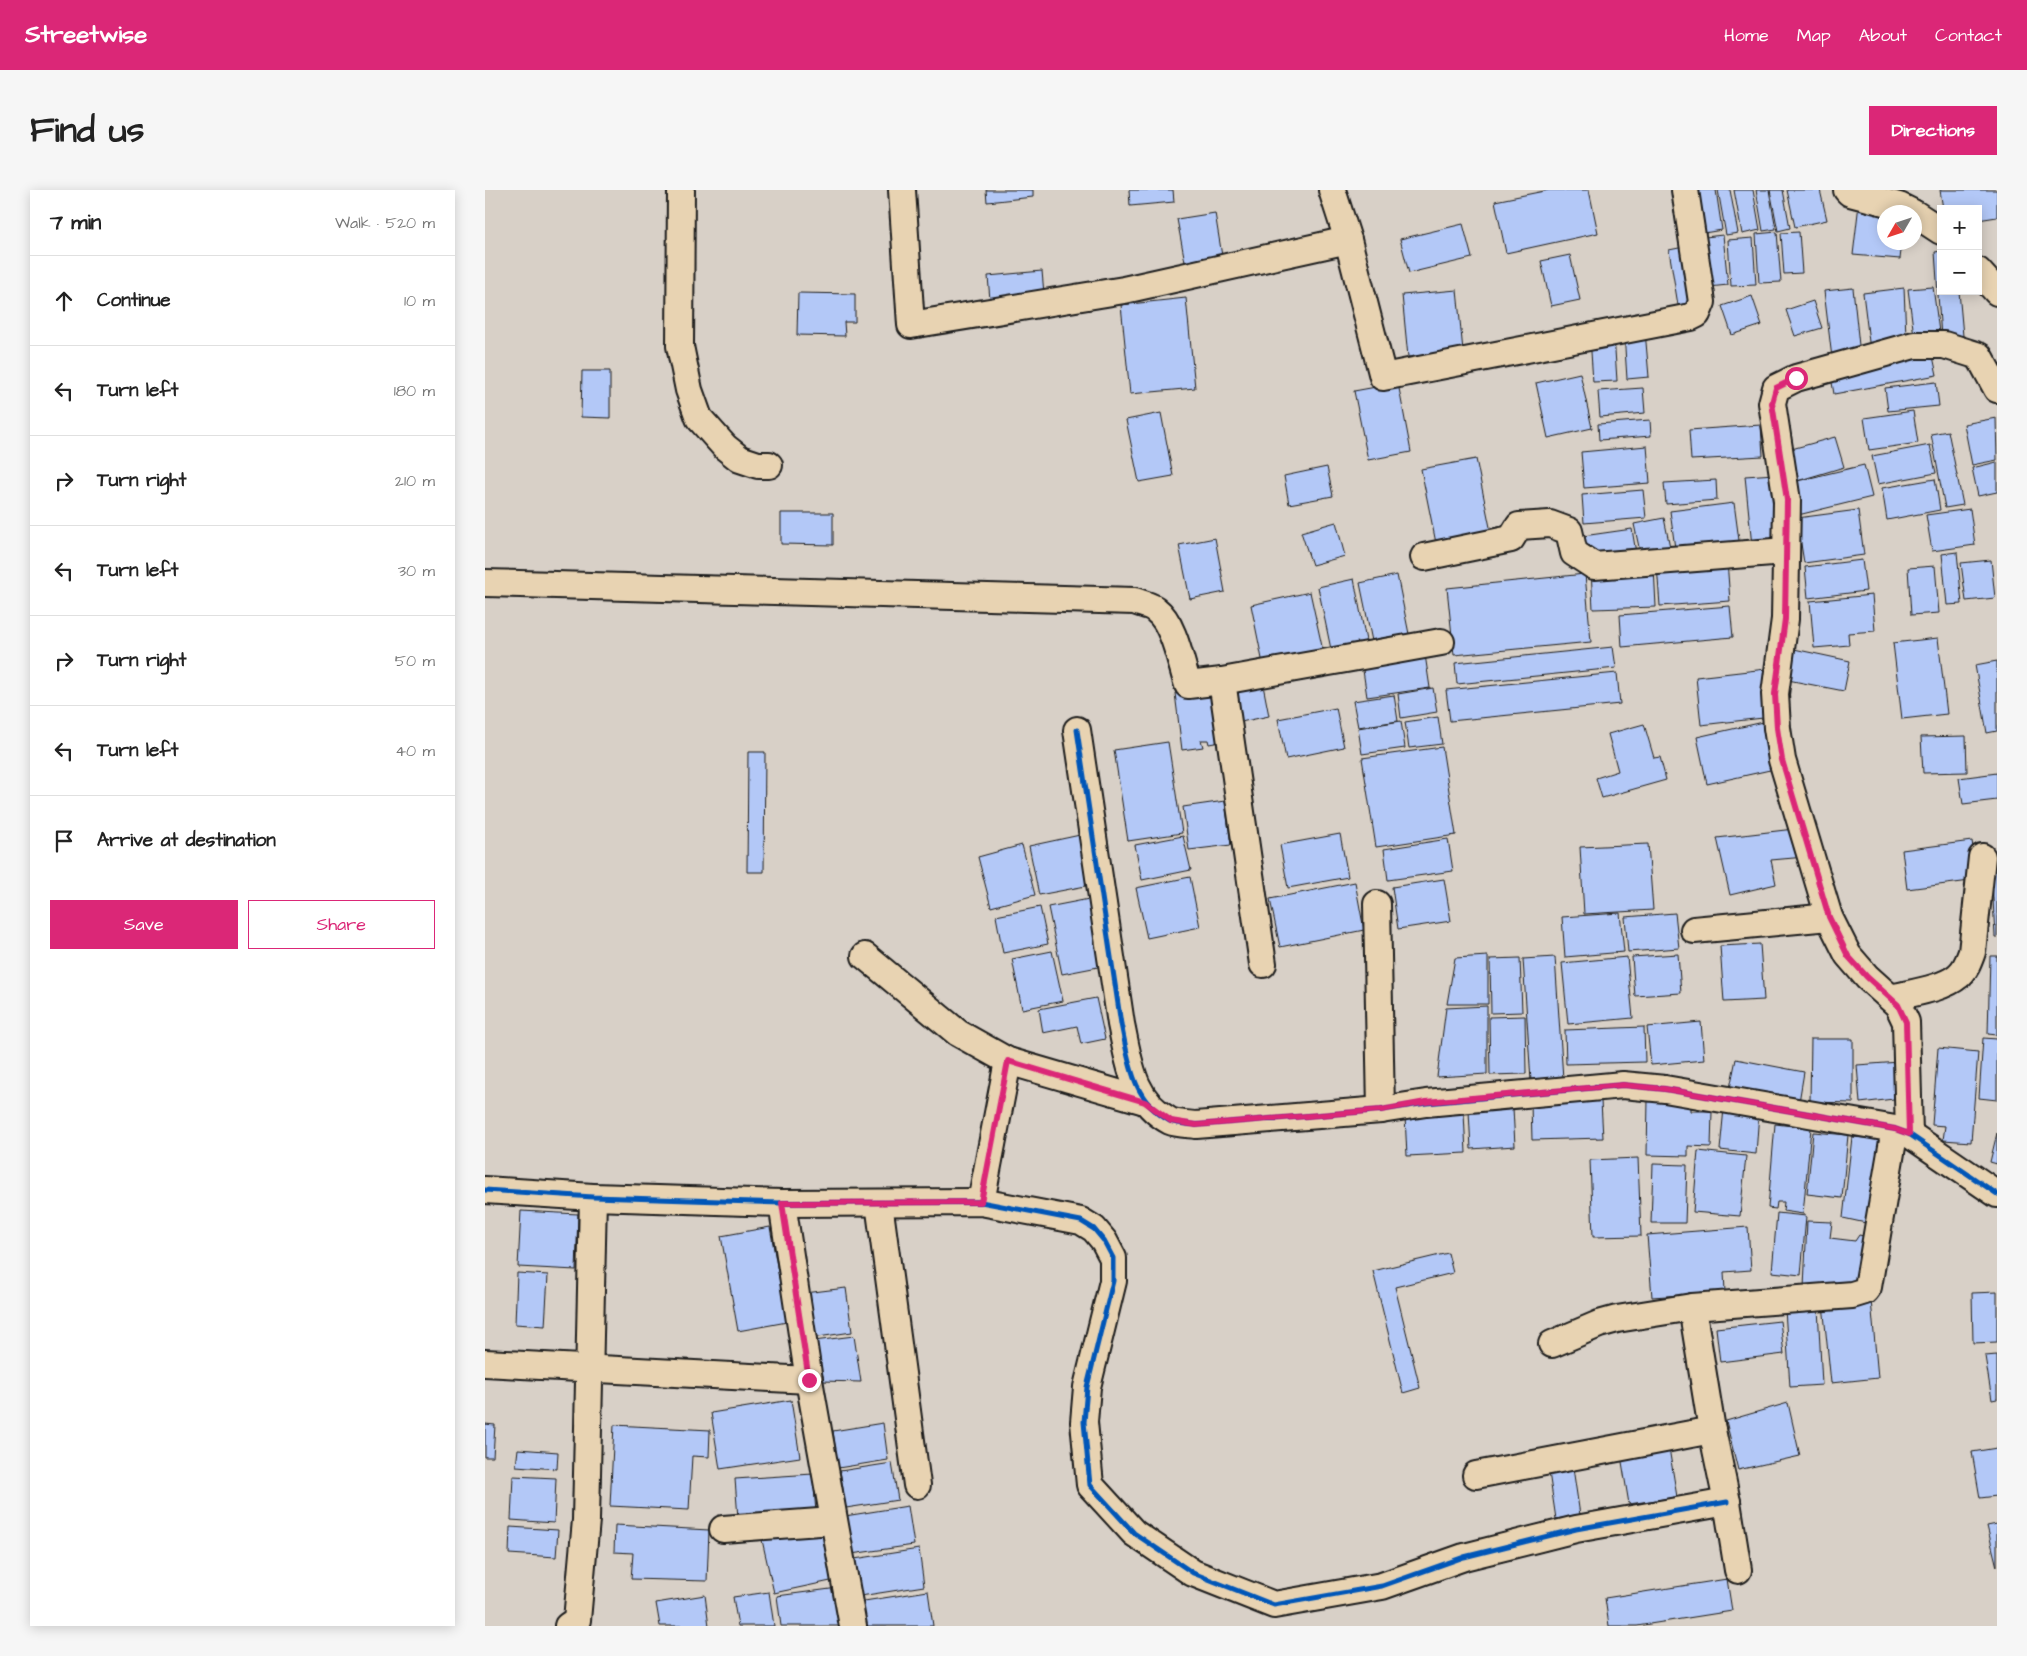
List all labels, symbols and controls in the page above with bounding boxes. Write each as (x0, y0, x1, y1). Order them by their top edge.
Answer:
text: Streetwise (25, 18, 147, 52)
text: Home (1724, 23, 1769, 48)
text: Map (1797, 23, 1831, 48)
text: About (1859, 23, 1907, 48)
text: Contact (1935, 23, 2002, 48)
text: Find us (30, 106, 144, 155)
button: Directions (1869, 106, 1997, 155)
north arrow (1877, 205, 1922, 250)
map controls (1937, 205, 1982, 295)
button: + (1937, 205, 1982, 250)
text: 7 min (50, 208, 101, 237)
text: Walk · 520 m (335, 212, 435, 234)
button: − (1937, 250, 1982, 295)
icon: ahead (50, 287, 78, 315)
text: Continue (97, 287, 171, 314)
text: 10 m (404, 290, 435, 312)
route start (1785, 367, 1808, 390)
icon: left (50, 377, 78, 405)
text: Turn left (97, 377, 178, 404)
text: 180 m (394, 380, 435, 402)
icon: right (50, 467, 78, 495)
text: Turn right (97, 467, 186, 494)
text: 210 m (395, 470, 435, 492)
icon: left (50, 557, 78, 585)
text: Turn left (97, 557, 178, 584)
text: 30 m (398, 560, 435, 582)
icon: right (50, 647, 78, 675)
text: Turn right (97, 647, 186, 674)
text: 50 m (395, 650, 435, 672)
icon: left (50, 737, 78, 765)
text: Turn left (97, 737, 178, 764)
text: 40 m (395, 740, 435, 762)
icon: arrive (50, 827, 78, 855)
text: Arrive at destination (97, 827, 276, 854)
button: Save (50, 900, 238, 949)
button: Share (248, 900, 435, 949)
route end (798, 1369, 821, 1392)

